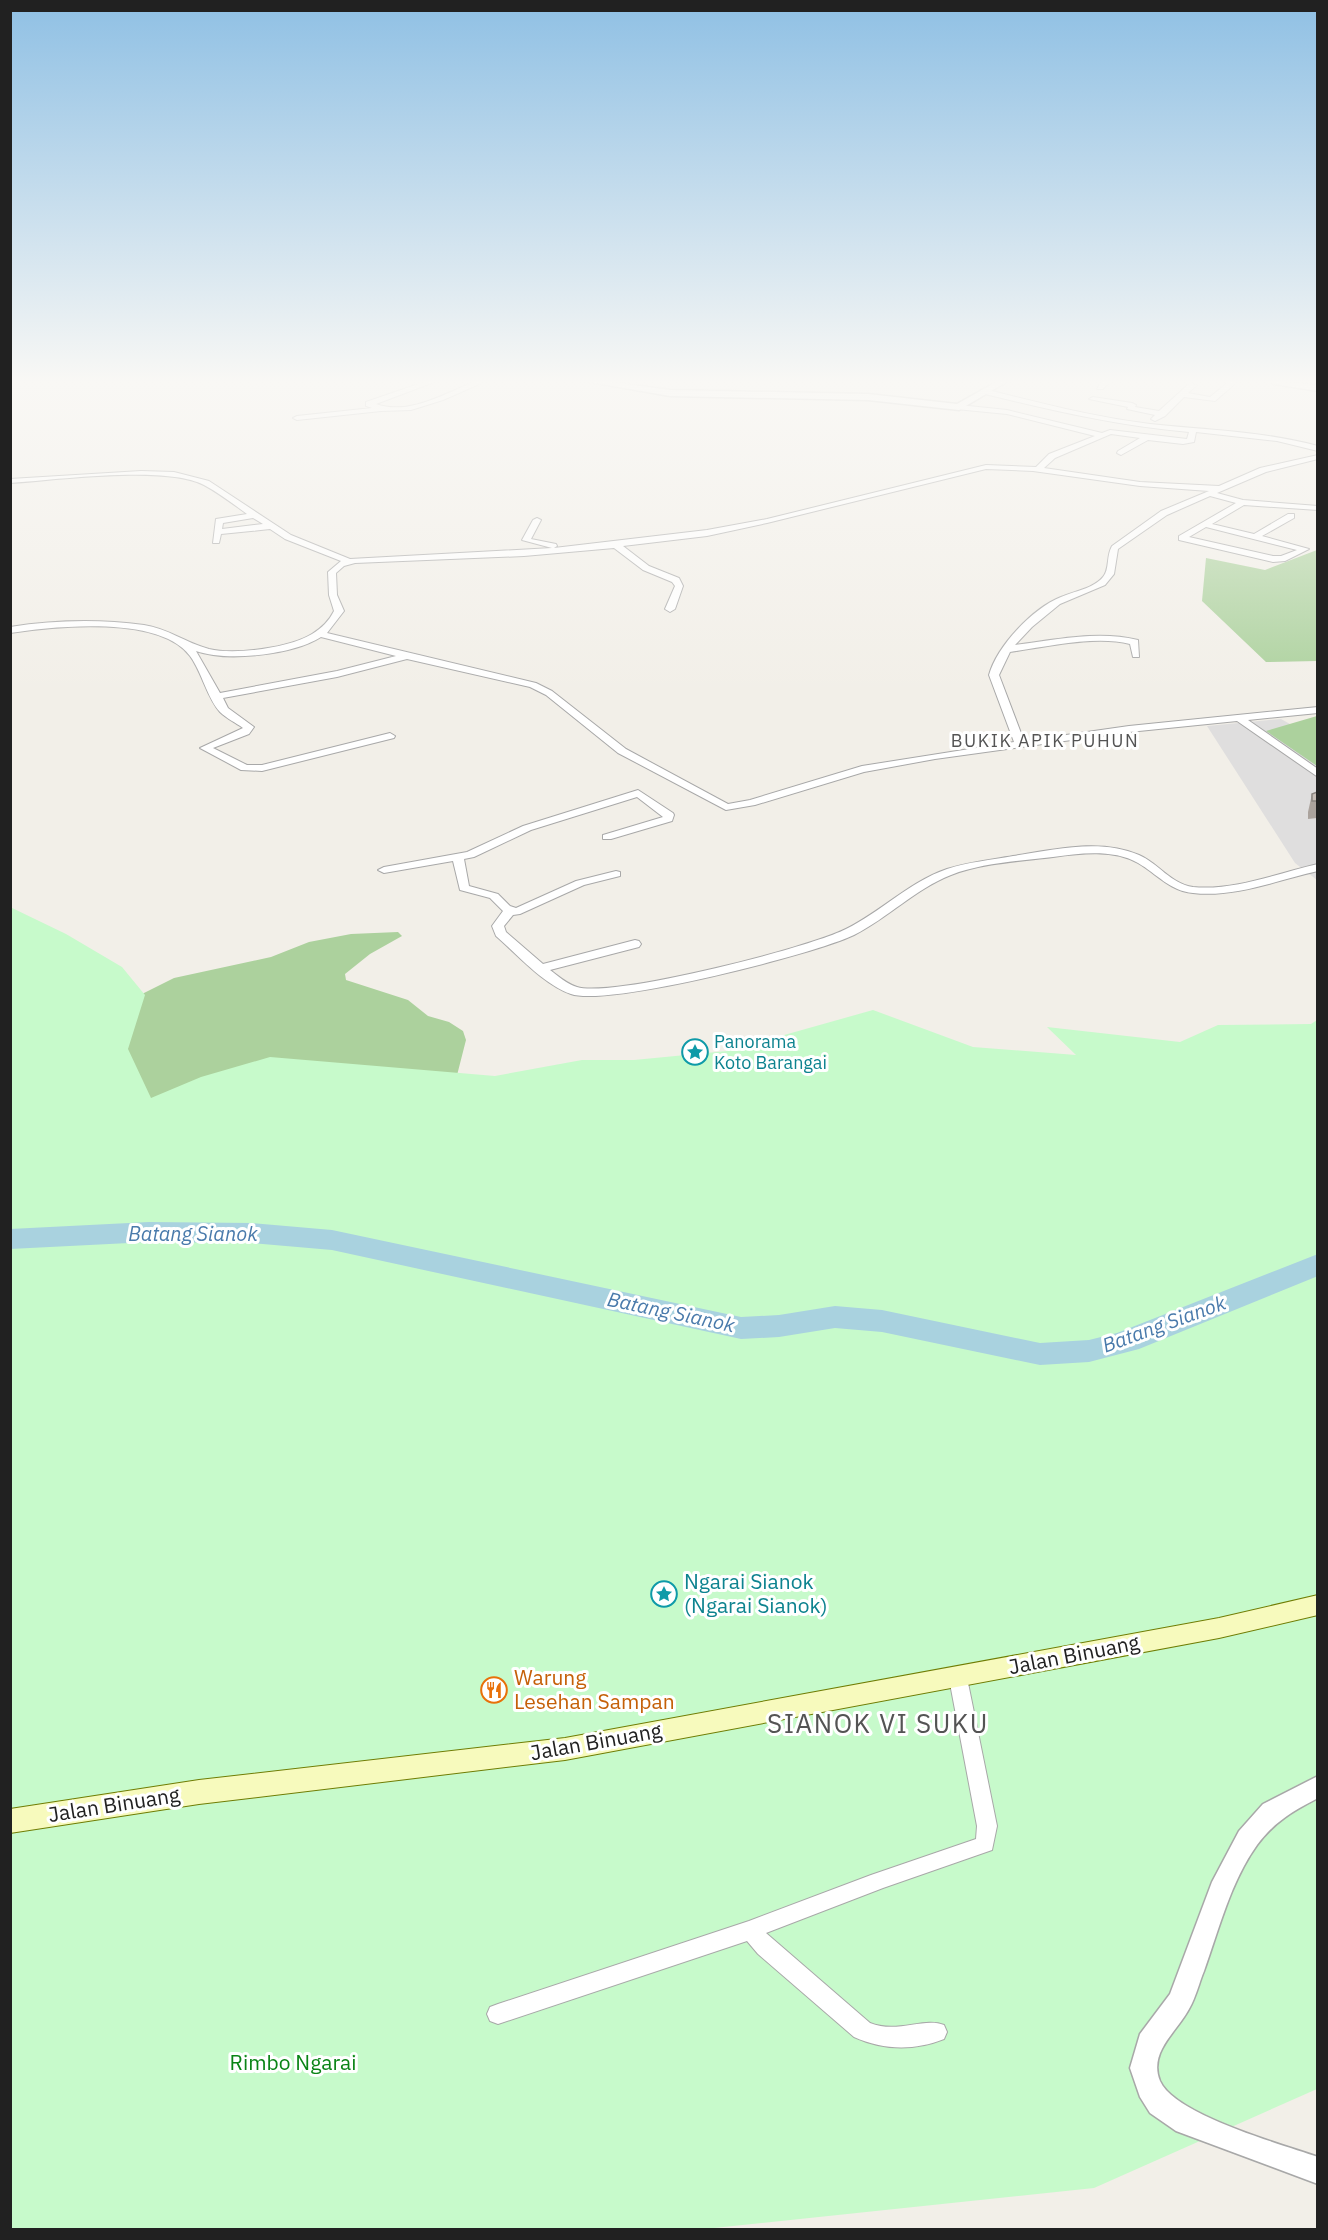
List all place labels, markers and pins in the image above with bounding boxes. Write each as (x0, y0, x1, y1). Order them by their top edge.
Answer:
place label: Panorama Koto Barangai (714, 1030, 827, 1074)
place icon: Panorama Koto Barangai (680, 1037, 710, 1067)
place label: Ngarai Sianok (Ngarai Sianok) (684, 1567, 828, 1619)
place icon: Ngarai Sianok (Ngarai Sianok) (649, 1579, 679, 1609)
place label: Warung Lesehan Sampan (514, 1663, 675, 1715)
restaurant icon: Warung Lesehan Sampan (479, 1675, 509, 1705)

